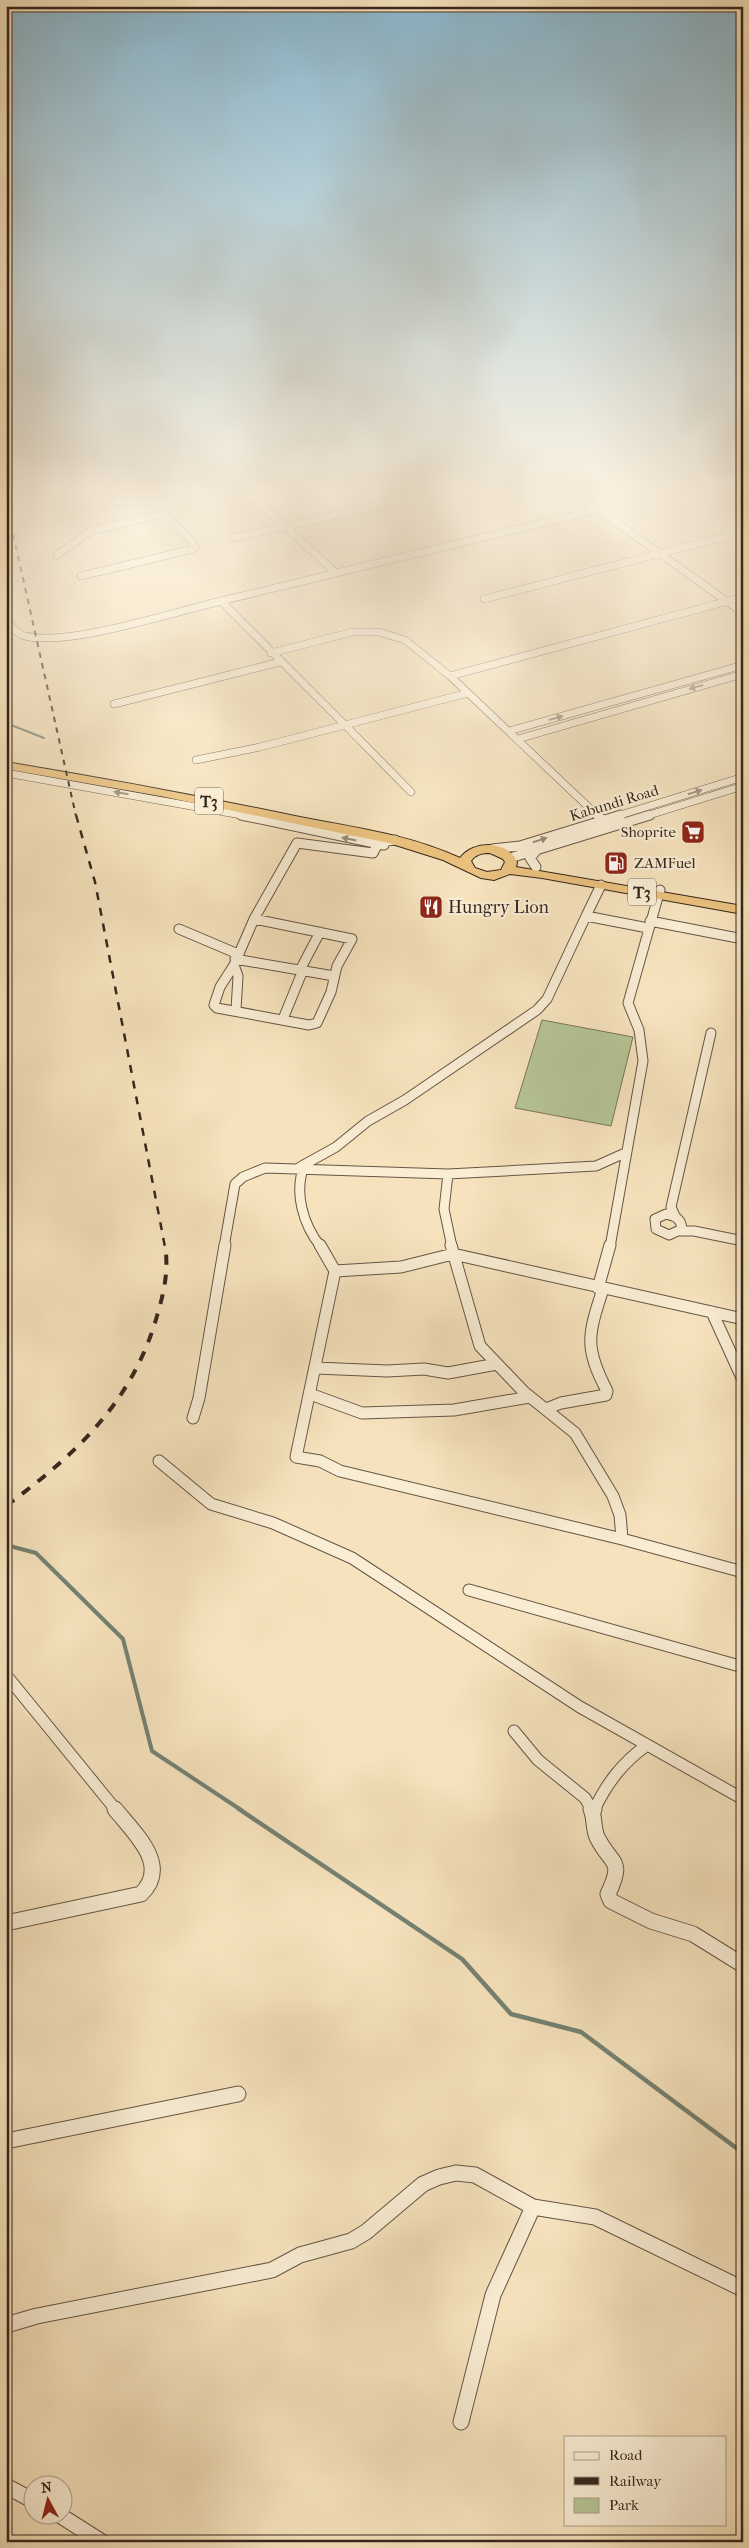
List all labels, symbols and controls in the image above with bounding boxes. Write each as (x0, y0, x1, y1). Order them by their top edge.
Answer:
one-way arrow (688, 683, 704, 691)
one-way arrow (549, 714, 564, 722)
street label: Kabundi Road (567, 781, 661, 825)
road number: T3 (195, 788, 223, 814)
one-way arrow (688, 788, 703, 796)
one-way arrow (113, 789, 129, 797)
supermarket icon: Shoprite (680, 819, 706, 845)
place label: Shoprite (621, 823, 677, 841)
one-way arrow (341, 835, 356, 843)
one-way arrow (533, 836, 548, 844)
fuel station icon: ZAMFuel (603, 850, 629, 876)
place label: ZAMFuel (634, 854, 696, 872)
road number: T3 (628, 879, 656, 906)
restaurant icon: Hungry Lion (418, 894, 444, 920)
place label: Hungry Lion (448, 897, 550, 918)
legend (564, 2436, 726, 2526)
text: Road (609, 2446, 643, 2464)
text: Railway (609, 2472, 662, 2490)
north arrow (22, 2476, 72, 2526)
text: N (40, 2478, 53, 2497)
text: Park (609, 2496, 639, 2514)

